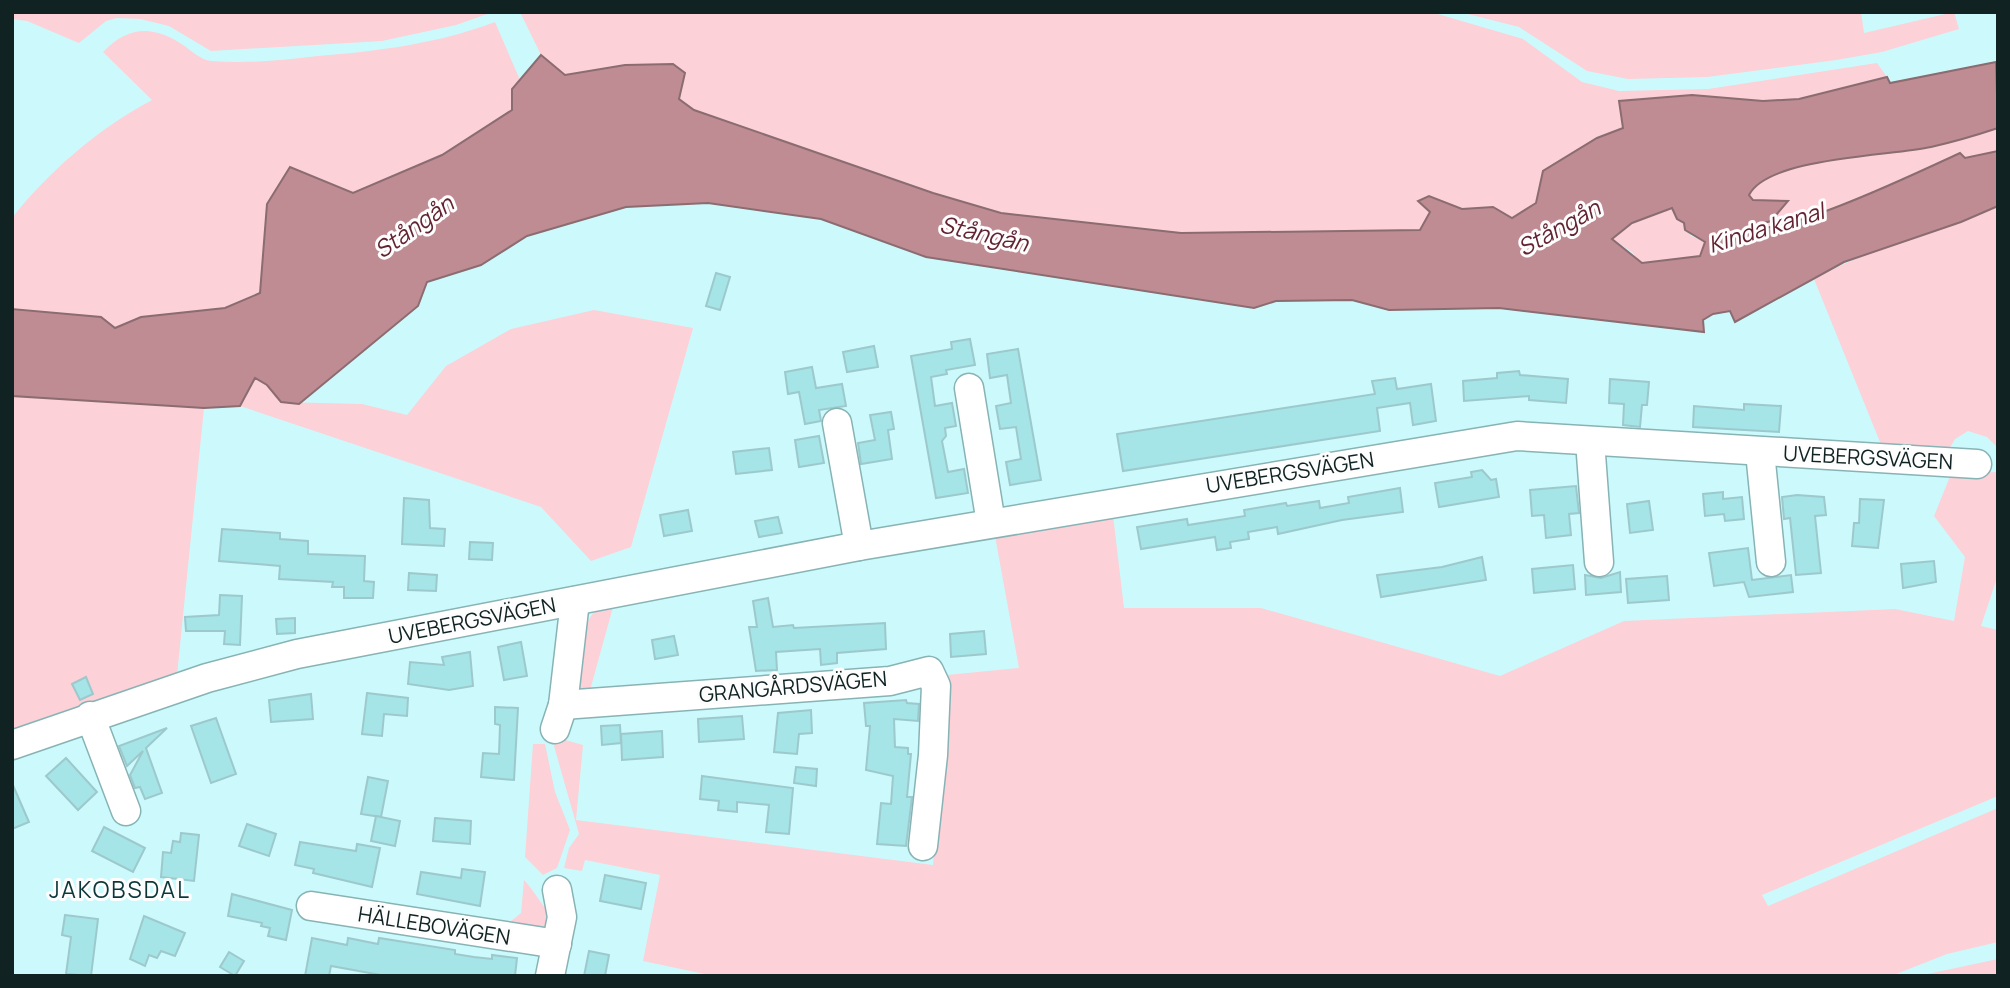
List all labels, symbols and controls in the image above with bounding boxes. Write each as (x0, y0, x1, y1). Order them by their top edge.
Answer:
water label: Stångån (367, 187, 461, 265)
water label: Stångån (1511, 191, 1607, 263)
water label: Kinda kanal (1704, 193, 1830, 260)
water label: Stångån (937, 207, 1033, 259)
street label: UVEBERGSVÄGEN (1782, 439, 1954, 475)
street label: UVEBERGSVÄGEN (1204, 445, 1376, 499)
street label: UVEBERGSVÄGEN (386, 590, 558, 650)
street label: GRANGÅRDSVÄGEN (698, 664, 888, 708)
district label: JAKOBSDAL (49, 873, 191, 905)
street label: HÄLLEBOVÄGEN (356, 899, 512, 951)

